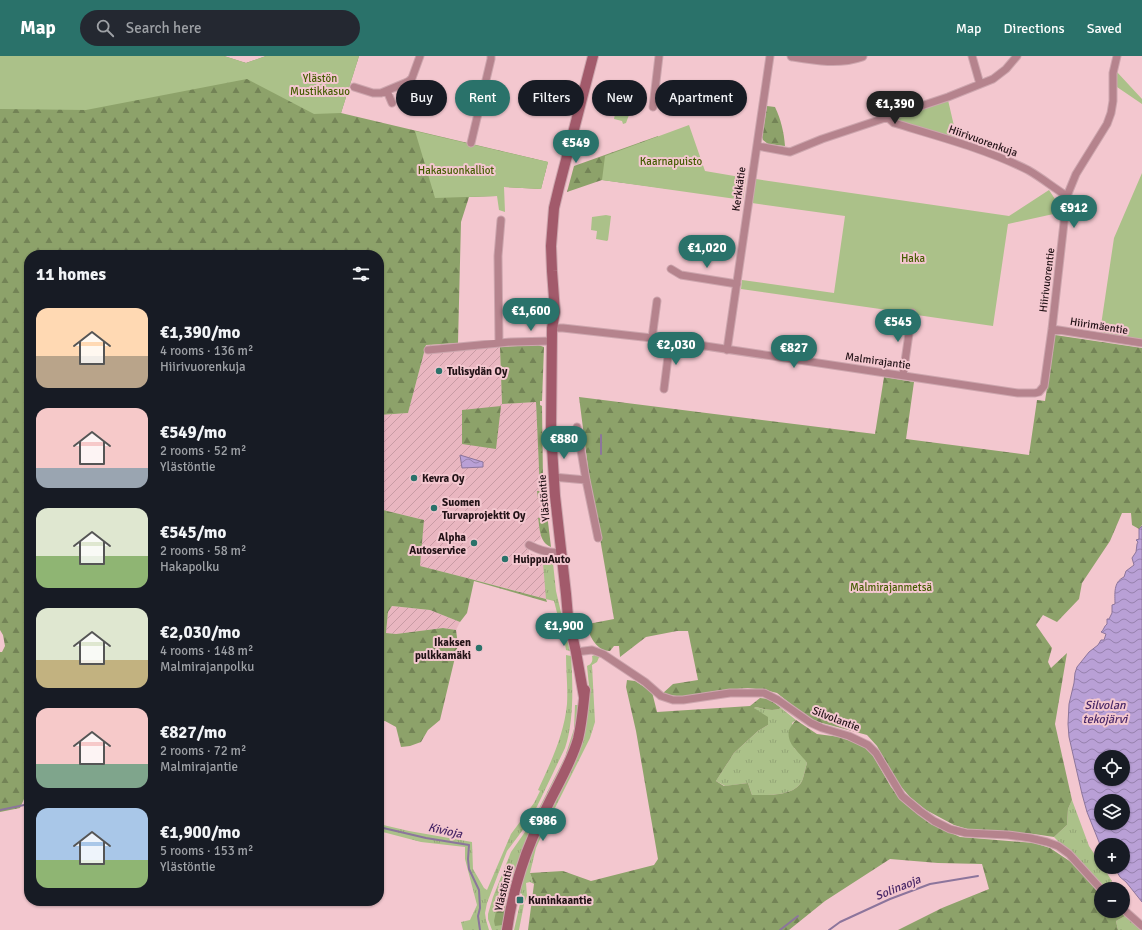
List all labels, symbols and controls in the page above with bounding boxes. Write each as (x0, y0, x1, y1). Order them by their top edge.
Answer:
search box (80, 10, 360, 46)
text: Map (20, 16, 56, 40)
icon: search (94, 17, 116, 39)
text: Search here (126, 19, 201, 37)
text: Map (956, 20, 982, 37)
text: Directions (1004, 20, 1065, 37)
text: Saved (1087, 20, 1122, 37)
park label: Ylästön Mustikkasuo (290, 72, 350, 98)
chip: Buy (396, 80, 447, 116)
chip: Rent (455, 80, 510, 116)
chip: Filters (518, 80, 584, 116)
chip: New (592, 80, 647, 116)
chip: Apartment (655, 80, 747, 116)
pin: €1,390 (862, 91, 928, 125)
text: €1,390 (876, 96, 914, 112)
street label: Hiirivuorenkuja (947, 122, 1020, 160)
pin: €549 (552, 130, 600, 164)
text: €549 (562, 135, 590, 151)
park label: Kaarnapuisto (640, 155, 702, 168)
park label: Hakasuonkalliot (418, 164, 494, 177)
street label: Kerkkätie (729, 166, 749, 212)
pin: €912 (1050, 195, 1098, 229)
text: €912 (1060, 200, 1088, 216)
pin: €1,020 (674, 235, 740, 269)
text: €1,020 (688, 240, 726, 256)
street label: Hiirivuorentie (1037, 247, 1057, 313)
park label: Haka (901, 252, 925, 265)
icon: filters (350, 263, 372, 285)
text: 11 homes (36, 264, 106, 285)
pin: €1,600 (498, 298, 564, 332)
text: €1,600 (512, 303, 550, 319)
pin: €545 (874, 309, 922, 343)
text: €545 (884, 314, 912, 330)
street label: Hiirimäentie (1069, 315, 1129, 337)
text: €1,390/mo (160, 322, 240, 343)
icon: home (68, 324, 116, 372)
pin: €2,030 (643, 332, 709, 366)
pin: €827 (770, 335, 818, 369)
text: €2,030 (657, 337, 695, 353)
text: €827 (780, 340, 808, 356)
text: 4 rooms · 136 m² (160, 343, 253, 359)
street label: Malmirajantie (844, 350, 912, 372)
text: Hiirivuorenkuja (160, 359, 246, 375)
place label: Tulisydän Oy (447, 365, 508, 378)
marker: Tulisydän Oy (434, 366, 444, 376)
text: €549/mo (160, 422, 226, 443)
icon: home (68, 424, 116, 472)
pin: €880 (540, 426, 588, 460)
text: €880 (550, 431, 578, 447)
text: 2 rooms · 52 m² (160, 443, 246, 459)
text: Ylästöntie (160, 459, 216, 475)
place label: Kevra Oy (422, 472, 465, 485)
marker: Kevra Oy (409, 473, 419, 483)
street label: Ylästöntie (535, 474, 553, 522)
place label: Suomen Turvaprojektit Oy (442, 496, 526, 522)
marker: Suomen Turvaprojektit Oy (429, 503, 439, 513)
text: €545/mo (160, 522, 226, 543)
icon: home (68, 524, 116, 572)
place label: Alpha Autoservice (409, 531, 467, 557)
marker: Alpha Autoservice (469, 538, 479, 548)
text: 2 rooms · 58 m² (160, 543, 246, 559)
place label: HuippuAuto (513, 553, 571, 566)
marker: HuippuAuto (500, 554, 510, 564)
text: Hakapolku (160, 559, 219, 575)
park label: Malmirajanmetsä (850, 581, 932, 594)
pin: €1,900 (531, 613, 597, 647)
text: €1,900 (545, 618, 583, 634)
text: €2,030/mo (160, 622, 240, 643)
icon: home (68, 624, 116, 672)
place label: Ikaksen pulkkamäki (415, 636, 471, 662)
text: 4 rooms · 148 m² (160, 643, 253, 659)
marker: Ikaksen pulkkamäki (474, 643, 484, 653)
text: Malmirajanpolku (160, 659, 254, 675)
water label: Silvolan tekojärvi (1083, 698, 1129, 727)
street label: Silvolantie (810, 704, 862, 734)
text: €827/mo (160, 722, 226, 743)
icon: home (68, 724, 116, 772)
text: 2 rooms · 72 m² (160, 743, 246, 759)
map controls (1094, 750, 1130, 918)
button: locate (1094, 750, 1130, 786)
text: Malmirajantie (160, 759, 238, 775)
button: layers (1094, 794, 1130, 830)
pin: €986 (519, 808, 567, 842)
text: €986 (529, 813, 557, 829)
water label: Kivioja (427, 820, 464, 842)
text: €1,900/mo (160, 822, 240, 843)
icon: home (68, 824, 116, 872)
button: + (1094, 838, 1130, 874)
text: 5 rooms · 153 m² (160, 843, 253, 859)
text: Ylästöntie (160, 859, 216, 875)
street label: Ylästöntie (492, 864, 516, 912)
water label: Solinaoja (873, 872, 924, 904)
button: − (1094, 882, 1130, 918)
place label: Kuninkaantie (528, 894, 592, 907)
marker: Kuninkaantie (515, 895, 525, 905)

